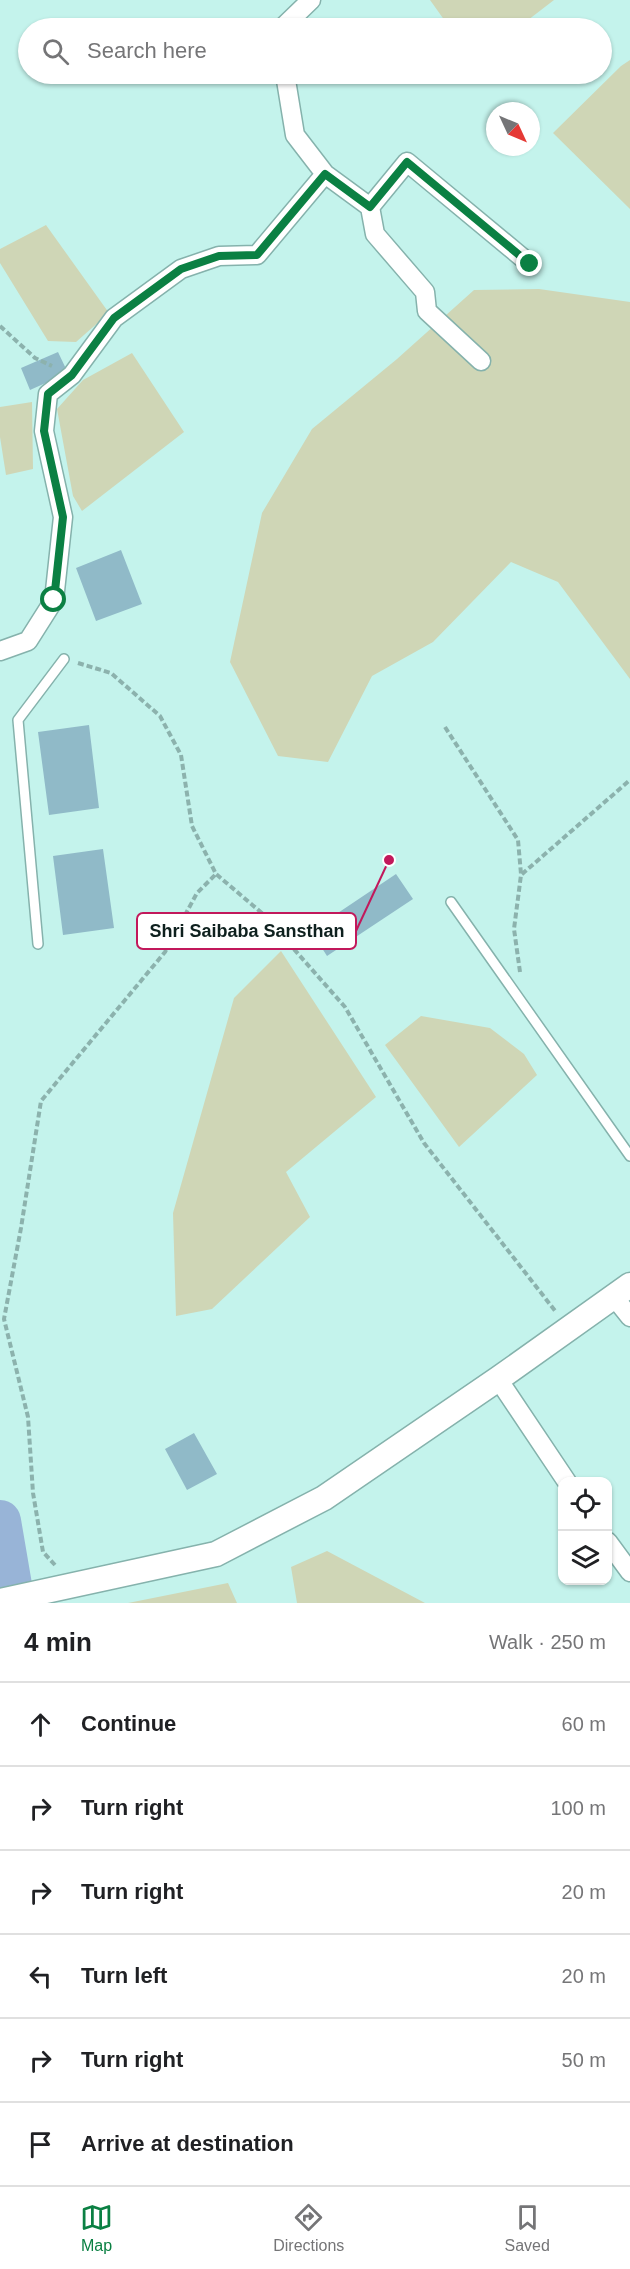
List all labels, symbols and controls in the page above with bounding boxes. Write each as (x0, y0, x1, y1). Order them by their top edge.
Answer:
search box (18, 18, 612, 84)
icon: search (39, 35, 72, 68)
text: Search here (87, 38, 207, 63)
north arrow (486, 102, 540, 156)
route end (516, 250, 542, 276)
route start (40, 586, 66, 612)
callout: Shri Saibaba Sansthan (137, 913, 356, 949)
text: Shri Saibaba Sansthan (149, 921, 345, 941)
map controls (558, 1477, 612, 1585)
button: locate (558, 1477, 612, 1531)
button: layers (558, 1531, 612, 1585)
text: 4 min (24, 1627, 92, 1657)
text: Walk · 250 m (489, 1631, 606, 1653)
icon: ahead (24, 1708, 57, 1741)
text: Continue (81, 1711, 176, 1736)
text: 60 m (562, 1713, 606, 1735)
icon: right (24, 1792, 57, 1825)
text: Turn right (81, 1795, 183, 1820)
text: 100 m (550, 1797, 606, 1819)
icon: right (24, 1876, 57, 1909)
text: Turn right (81, 1879, 183, 1904)
text: 20 m (562, 1881, 606, 1903)
icon: left (24, 1960, 57, 1993)
text: Turn left (81, 1963, 167, 1988)
text: 20 m (562, 1965, 606, 1987)
icon: right (24, 2044, 57, 2077)
text: Turn right (81, 2047, 183, 2072)
text: 50 m (562, 2049, 606, 2071)
icon: arrive (24, 2128, 57, 2161)
text: Arrive at destination (81, 2131, 294, 2156)
tab: Map (80, 2201, 113, 2255)
tab: Directions (273, 2201, 344, 2255)
tab: Saved (505, 2201, 550, 2255)

